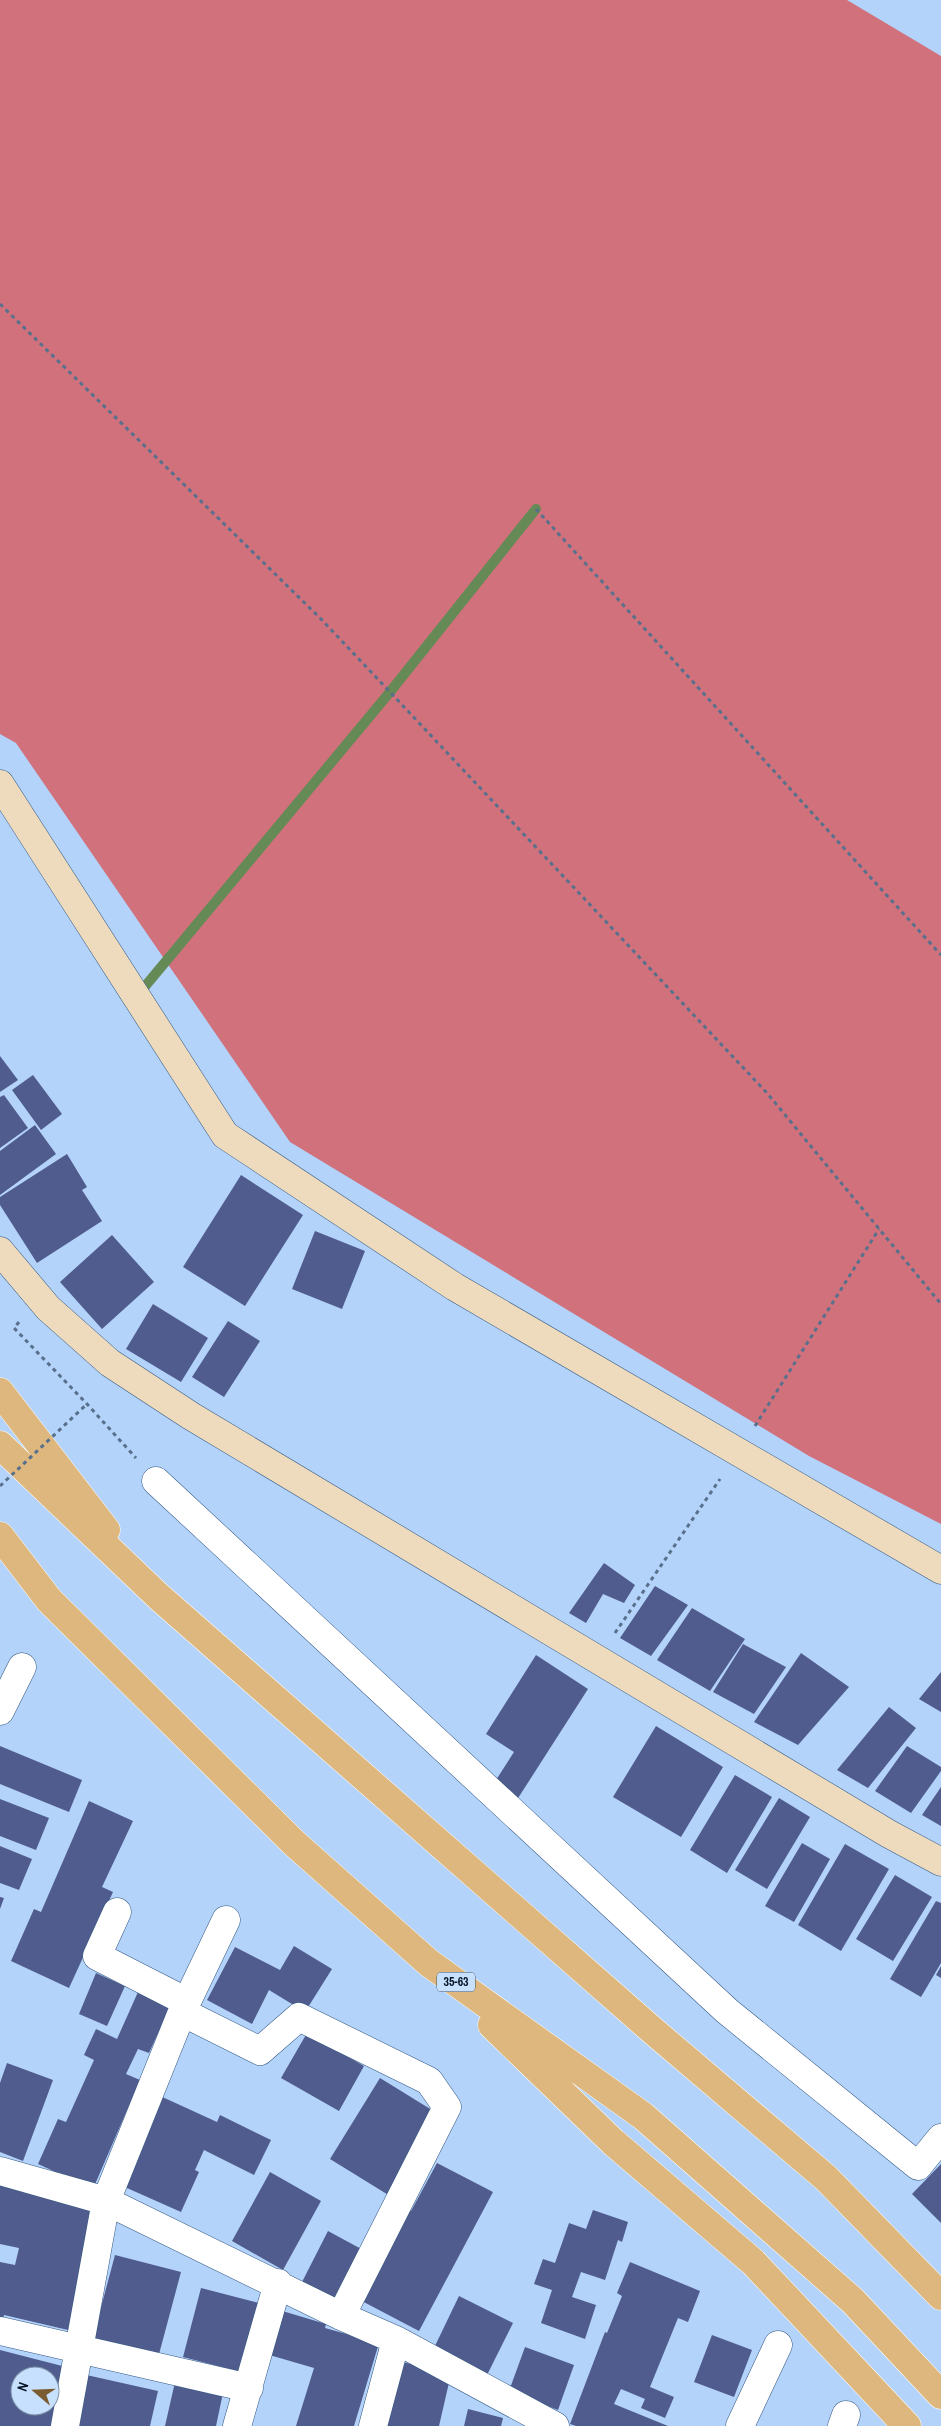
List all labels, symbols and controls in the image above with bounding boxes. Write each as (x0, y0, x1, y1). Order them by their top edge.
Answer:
road number: 35-63 (437, 1972, 475, 1991)
north arrow (10, 2366, 60, 2416)
text: N (13, 2380, 33, 2394)

